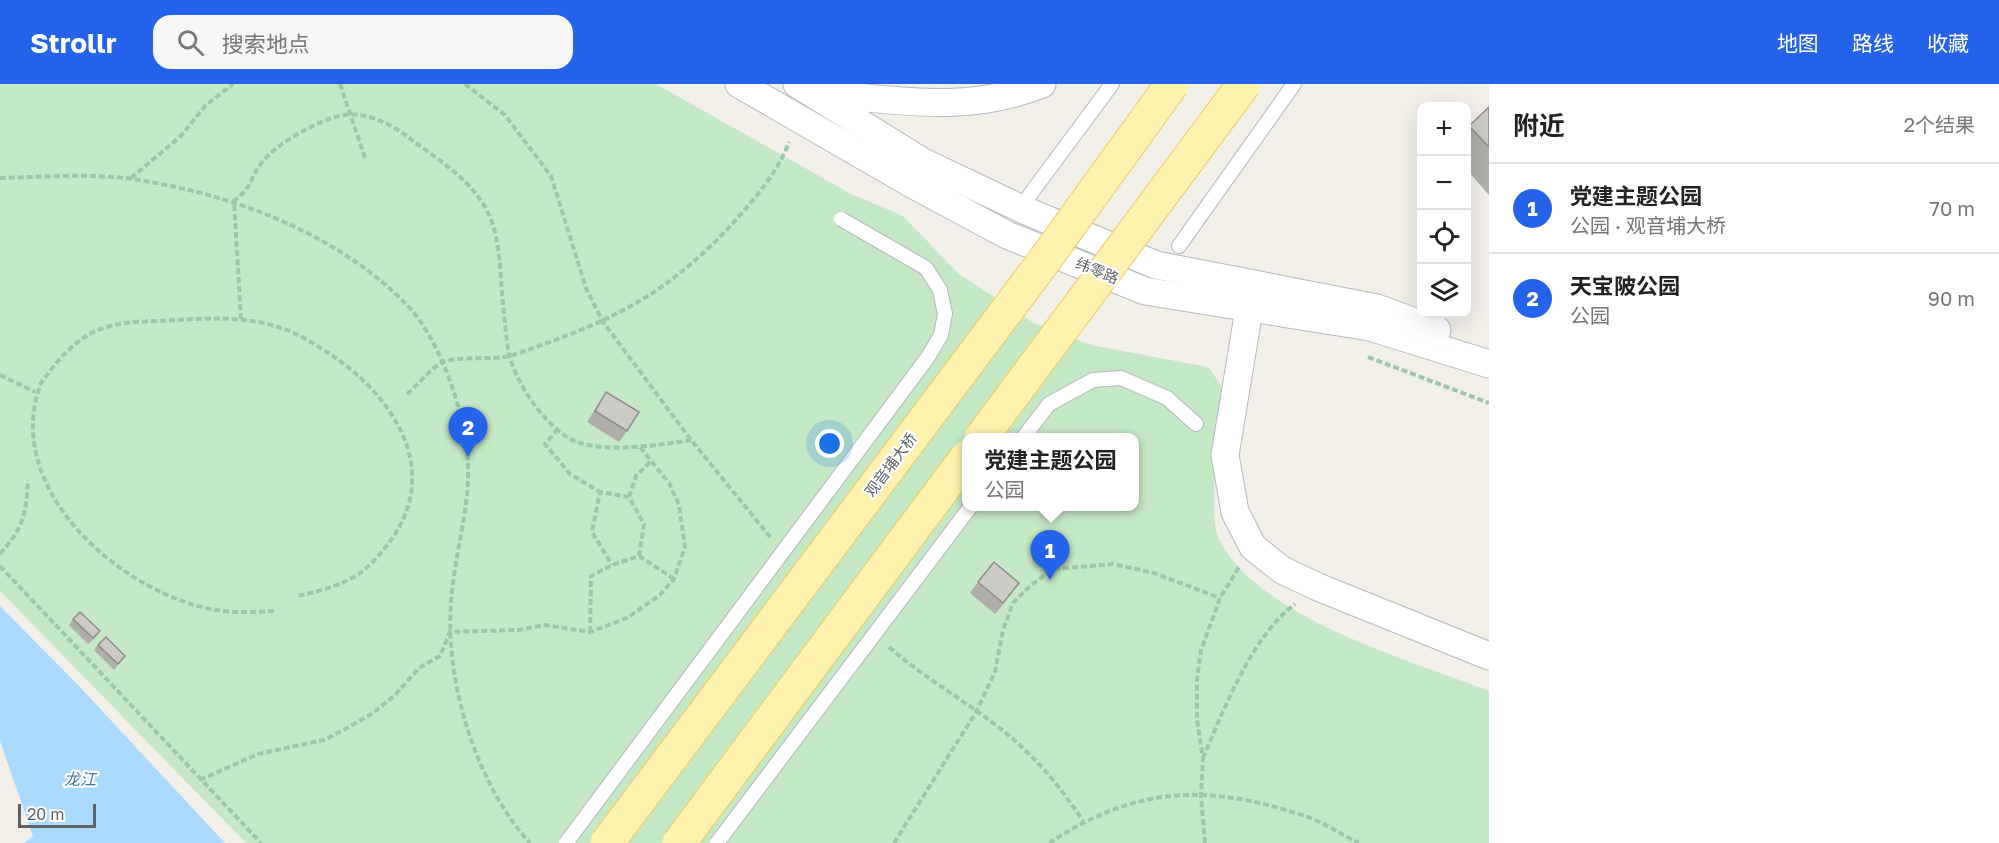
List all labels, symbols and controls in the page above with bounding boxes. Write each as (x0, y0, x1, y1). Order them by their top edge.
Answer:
search box (153, 15, 573, 69)
text: Strollr (30, 26, 117, 59)
icon: search (174, 26, 207, 59)
text: 搜索地点 (222, 30, 310, 57)
text: 地图 (1777, 30, 1819, 56)
text: 路线 (1852, 30, 1894, 56)
text: 收藏 (1927, 30, 1969, 56)
map controls (1417, 102, 1471, 318)
button: + (1417, 102, 1471, 156)
text: 附近 (1513, 110, 1565, 141)
text: 2个结果 (1903, 112, 1975, 136)
button: − (1417, 156, 1471, 210)
text: 党建主题公园 (1570, 182, 1702, 209)
text: 1 (1527, 196, 1538, 220)
text: 70 m (1929, 196, 1975, 220)
button: locate (1417, 210, 1471, 264)
text: 公园 · 观音埔大桥 (1570, 213, 1726, 237)
street label: 纬零路 (1073, 253, 1122, 287)
button: layers (1417, 264, 1471, 318)
text: 天宝陂公园 (1570, 272, 1680, 299)
text: 2 (1526, 286, 1539, 310)
text: 90 m (1928, 286, 1975, 310)
text: 公园 (1570, 303, 1610, 327)
pin: 2 (448, 408, 488, 457)
your location (815, 429, 844, 458)
street label: 观音埔大桥 (860, 429, 920, 500)
popup (962, 433, 1139, 511)
text: 党建主题公园 (984, 446, 1117, 473)
text: 公园 (984, 477, 1024, 501)
pin: 1 (1030, 530, 1070, 580)
water label: 龙江 (64, 769, 98, 789)
scale bar (18, 801, 96, 828)
text: 20 m (27, 804, 64, 824)

